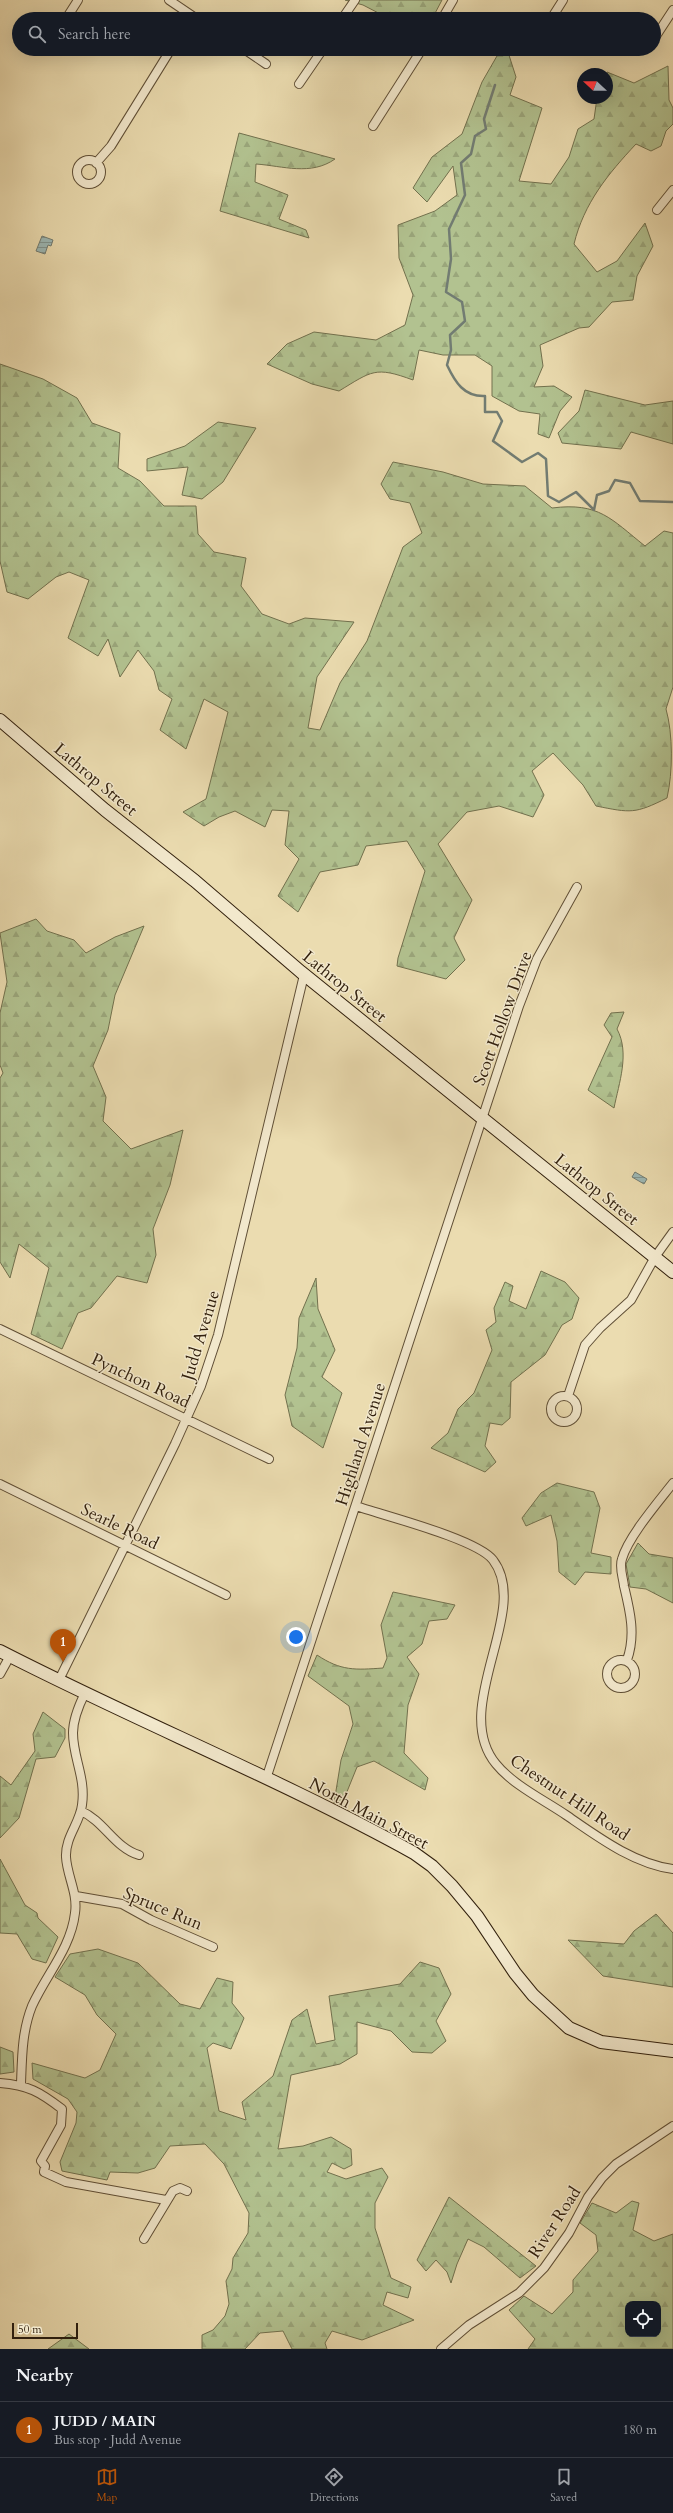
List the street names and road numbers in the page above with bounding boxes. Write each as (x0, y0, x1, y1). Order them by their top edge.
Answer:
street label: Lathrop Street (49, 738, 143, 821)
street label: Lathrop Street (298, 945, 392, 1028)
street label: Scott Hollow Drive (467, 948, 537, 1088)
street label: Lathrop Street (550, 1148, 644, 1231)
street label: Judd Avenue (175, 1287, 225, 1386)
street label: Pynchon Road (88, 1348, 194, 1413)
street label: Highland Avenue (330, 1380, 391, 1509)
street label: Searle Road (77, 1498, 162, 1555)
street label: Chestnut Hill Road (505, 1749, 634, 1846)
street label: North Main Street (305, 1772, 433, 1855)
street label: Spruce Run (120, 1881, 206, 1936)
street label: River Road (523, 2182, 586, 2263)

